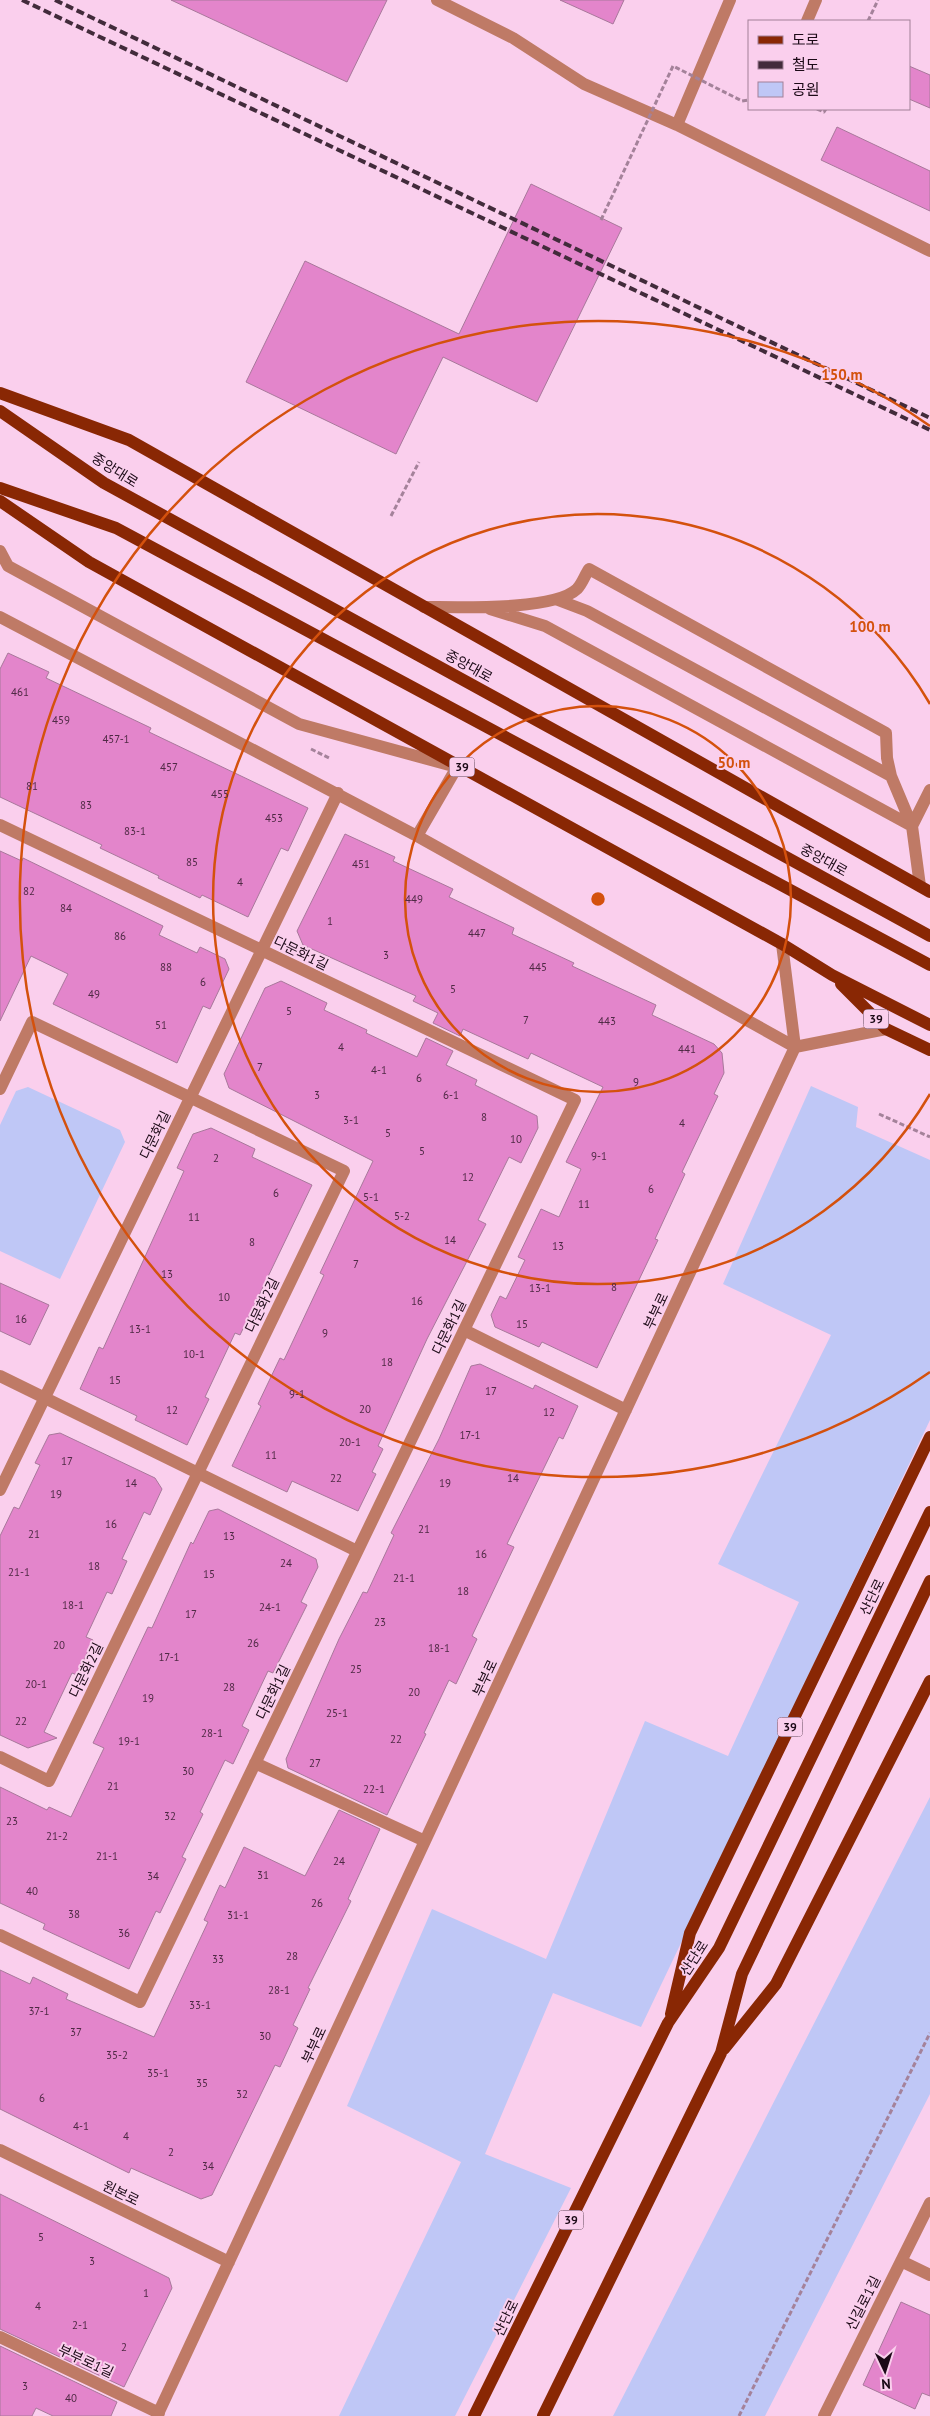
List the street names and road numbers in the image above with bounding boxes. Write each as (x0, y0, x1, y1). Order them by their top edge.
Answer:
street label: 중앙대로 (88, 449, 142, 491)
street label: 중앙대로 (442, 646, 496, 686)
road number: 39 (450, 758, 474, 776)
street label: 중앙대로 (797, 840, 851, 880)
street label: 다문화1길 (270, 932, 332, 974)
road number: 39 (864, 1010, 888, 1028)
street label: 다문화길 (136, 1108, 174, 1162)
street label: 다문화2길 (241, 1274, 283, 1336)
street label: 부부로 (640, 1290, 672, 1332)
street label: 다문화1길 (428, 1296, 470, 1358)
street label: 산단로 (855, 1576, 889, 1618)
street label: 다문화2길 (65, 1639, 107, 1701)
street label: 부부로 (469, 1657, 501, 1699)
street label: 다문화1길 (252, 1661, 294, 1723)
road number: 39 (778, 1718, 802, 1736)
street label: 산단로 (676, 1937, 712, 1979)
street label: 부부로 (298, 2024, 330, 2066)
street label: 원본로 (100, 2176, 142, 2210)
road number: 39 (558, 2210, 584, 2230)
street label: 신길로1길 (842, 2273, 884, 2333)
street label: 산단로 (489, 2297, 523, 2339)
street label: 부부로1길 (55, 2340, 117, 2382)

